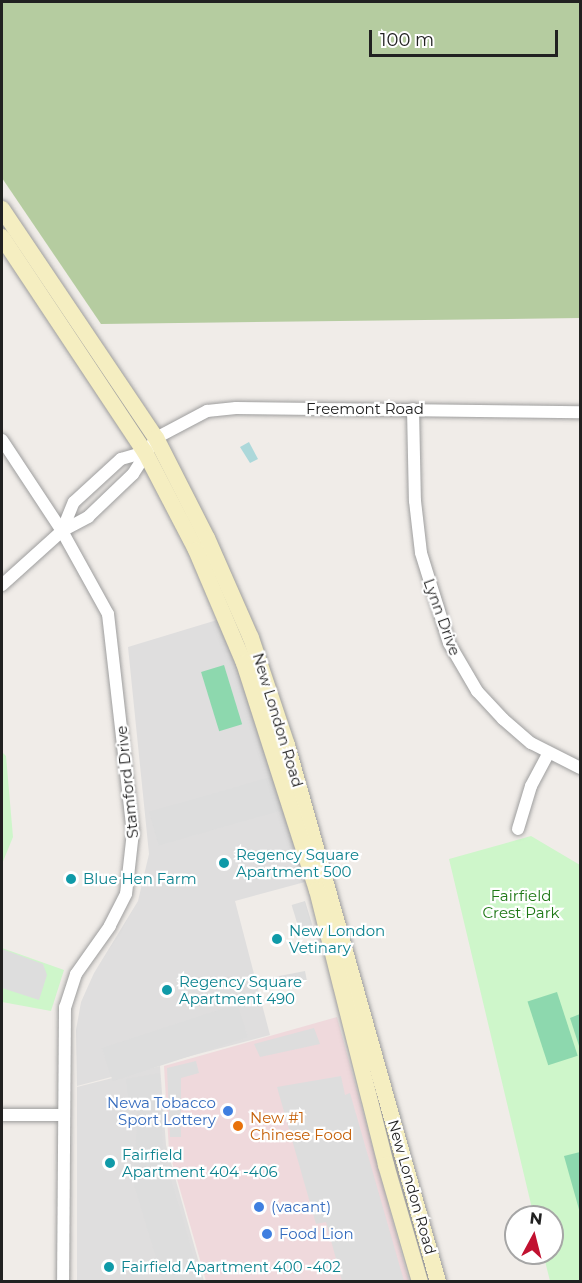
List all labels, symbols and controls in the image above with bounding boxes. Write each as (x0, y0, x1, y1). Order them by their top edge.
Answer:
scale bar (372, 18, 561, 56)
text: 100 m (380, 29, 434, 51)
street label: Freemont Road (306, 400, 424, 418)
street label: Lynn Drive (420, 576, 464, 658)
street label: New London Road (249, 651, 307, 789)
street label: Stamford Drive (112, 725, 142, 839)
place label: Regency Square Apartment 500 (236, 845, 359, 880)
marker: Regency Square Apartment 500 (217, 856, 231, 870)
place label: Blue Hen Farm (83, 870, 197, 888)
marker: Blue Hen Farm (64, 872, 78, 886)
park label: Fairfield Crest Park (482, 886, 560, 921)
place label: New London Vetinary (289, 921, 385, 956)
marker: New London Vetinary (270, 932, 284, 946)
place label: Regency Square Apartment 490 (179, 972, 302, 1007)
marker: Regency Square Apartment 490 (160, 983, 174, 997)
place label: Newa Tobacco Sport Lottery (107, 1093, 216, 1128)
marker: Newa Tobacco Sport Lottery (221, 1104, 235, 1118)
place label: New #1 Chinese Food (250, 1108, 353, 1143)
street label: New London Road (384, 1118, 440, 1256)
marker: New #1 Chinese Food (231, 1119, 245, 1133)
place label: Fairfield Apartment 404 -406 (122, 1145, 278, 1180)
marker: Fairfield Apartment 404 -406 (103, 1156, 117, 1170)
place label: (vacant) (271, 1198, 331, 1216)
marker: (vacant) (252, 1200, 266, 1214)
north arrow (504, 1205, 564, 1265)
text: N (528, 1208, 544, 1229)
place label: Food Lion (279, 1225, 354, 1243)
marker: Food Lion (260, 1227, 274, 1241)
place label: Fairfield Apartment 400 -402 (121, 1258, 341, 1276)
marker: Fairfield Apartment 400 -402 (102, 1260, 116, 1274)

